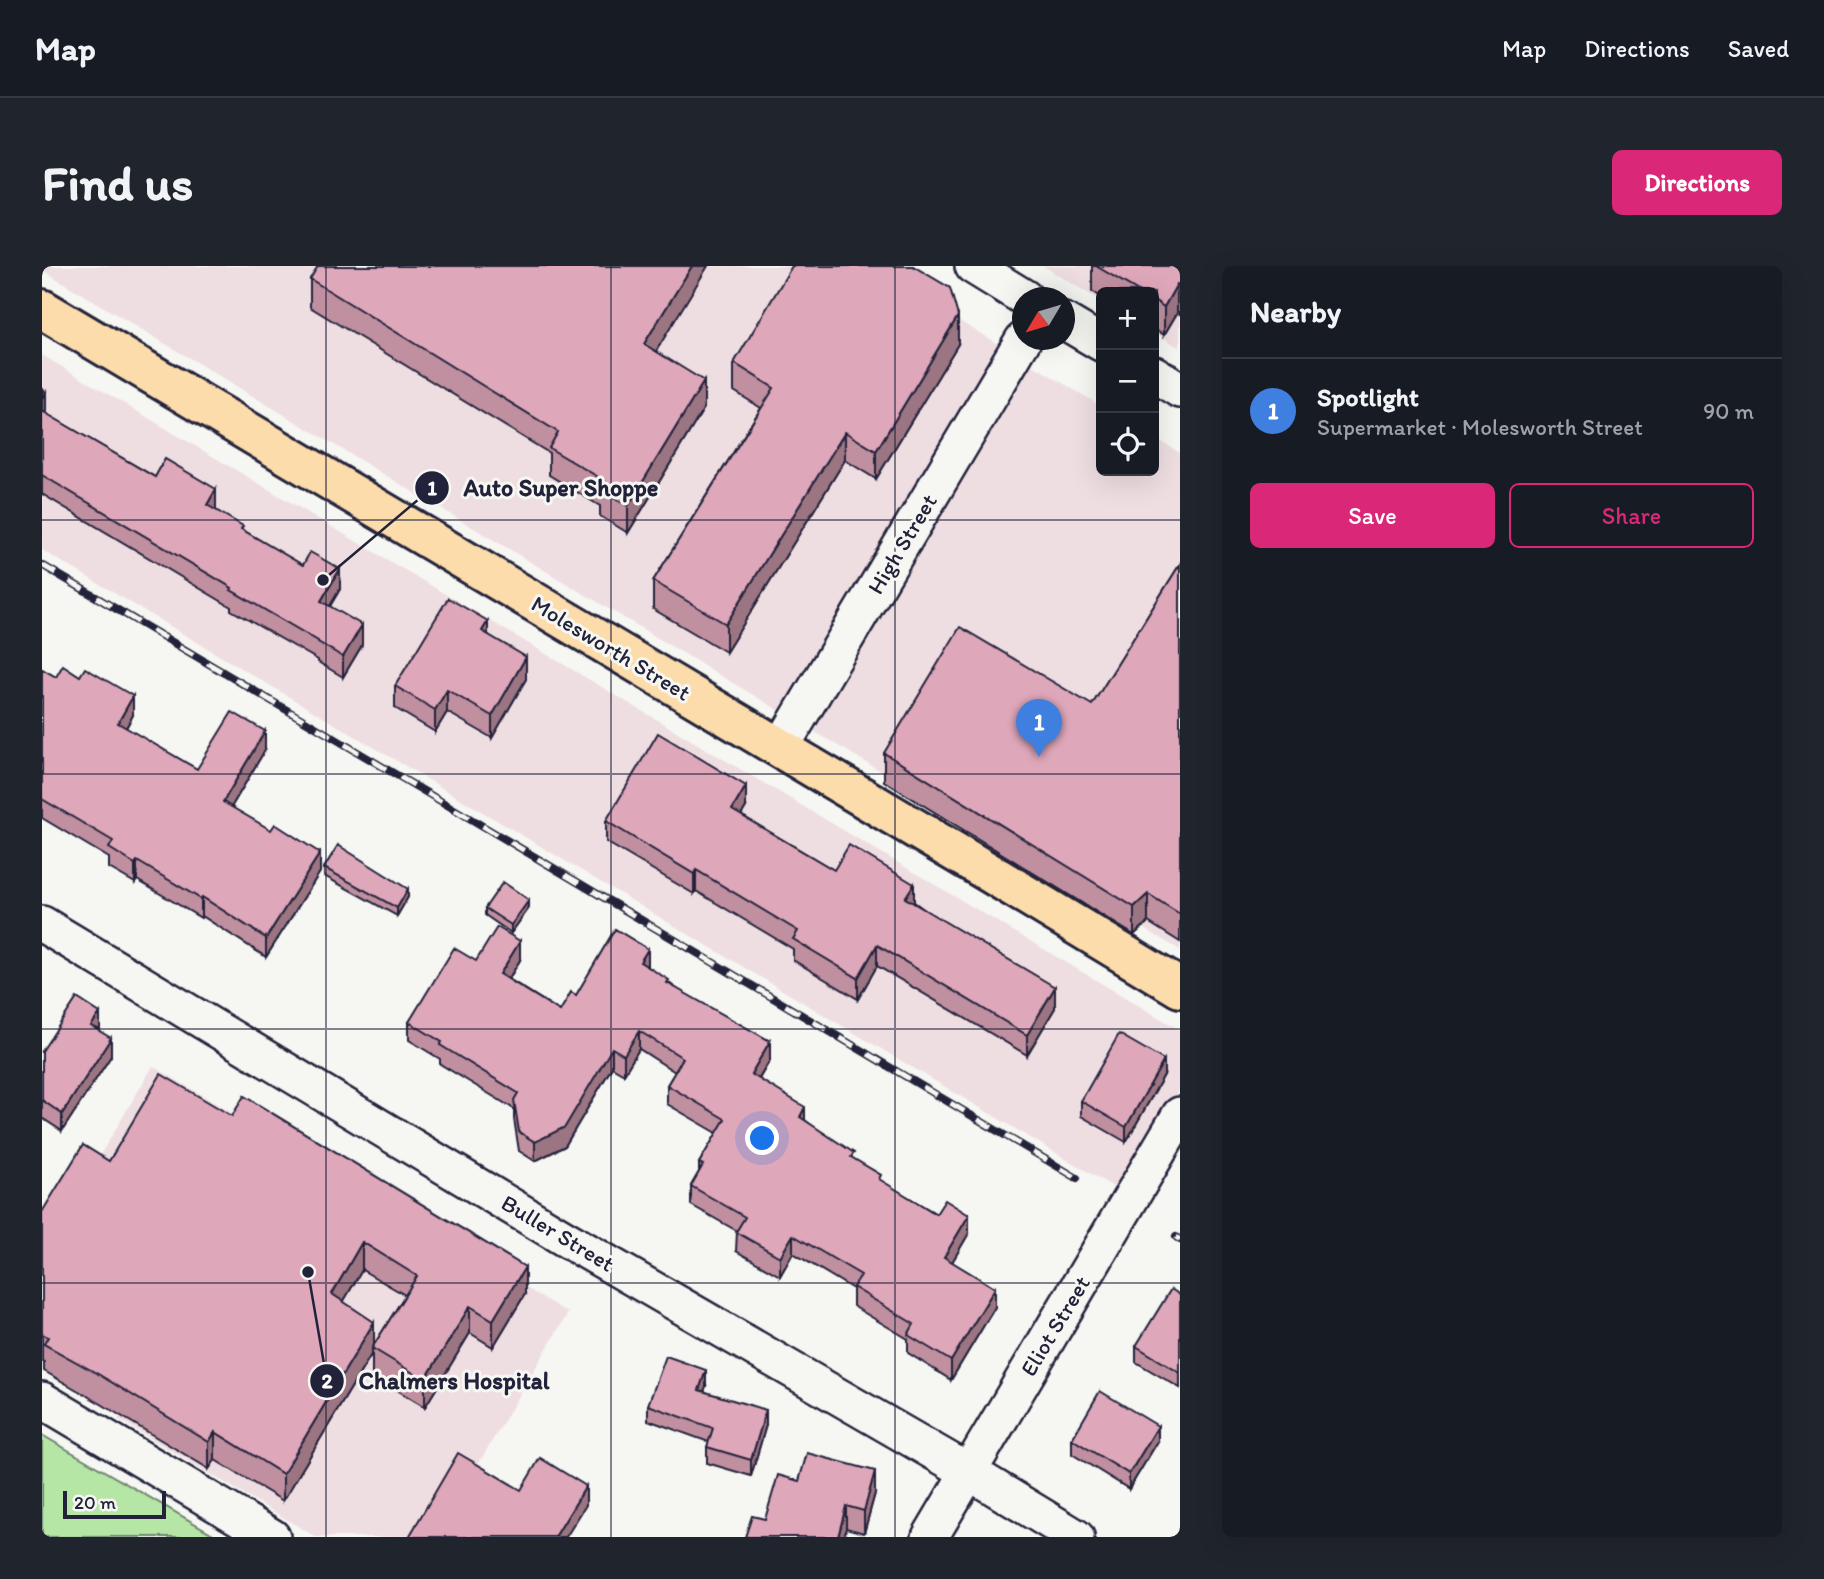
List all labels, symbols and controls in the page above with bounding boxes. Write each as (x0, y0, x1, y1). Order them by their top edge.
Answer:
text: Map (35, 29, 96, 68)
text: Map (1502, 34, 1546, 63)
text: Directions (1584, 34, 1690, 63)
text: Saved (1728, 34, 1789, 63)
button: Directions (1612, 150, 1782, 215)
text: Find us (42, 153, 193, 212)
north arrow (1012, 287, 1075, 350)
map controls (1096, 287, 1159, 476)
button: + (1096, 287, 1159, 350)
text: Nearby (1250, 293, 1341, 330)
button: − (1096, 350, 1159, 413)
text: Spotlight (1317, 381, 1419, 413)
text: 1 (1268, 397, 1278, 425)
text: 90 m (1703, 397, 1754, 425)
button: locate (1096, 413, 1159, 476)
text: Supermarket · Molesworth Street (1317, 413, 1643, 441)
callout: Auto Super Shoppe (415, 465, 673, 510)
text: Auto Super Shoppe (463, 473, 658, 503)
text: 1 (427, 475, 437, 500)
button: Save (1250, 483, 1495, 548)
button: Share (1509, 483, 1754, 548)
street label: High Street (861, 489, 943, 599)
street label: Molesworth Street (526, 589, 696, 707)
pin: 1 (1016, 699, 1062, 757)
your location (745, 1121, 779, 1155)
street label: Buller Street (496, 1188, 620, 1278)
street label: Eliot Street (1014, 1270, 1096, 1381)
callout: Chalmers Hospital (310, 1358, 563, 1403)
text: Chalmers Hospital (359, 1366, 550, 1396)
text: 2 (321, 1368, 333, 1393)
scale bar (63, 1488, 166, 1520)
text: 20 m (74, 1491, 116, 1514)

